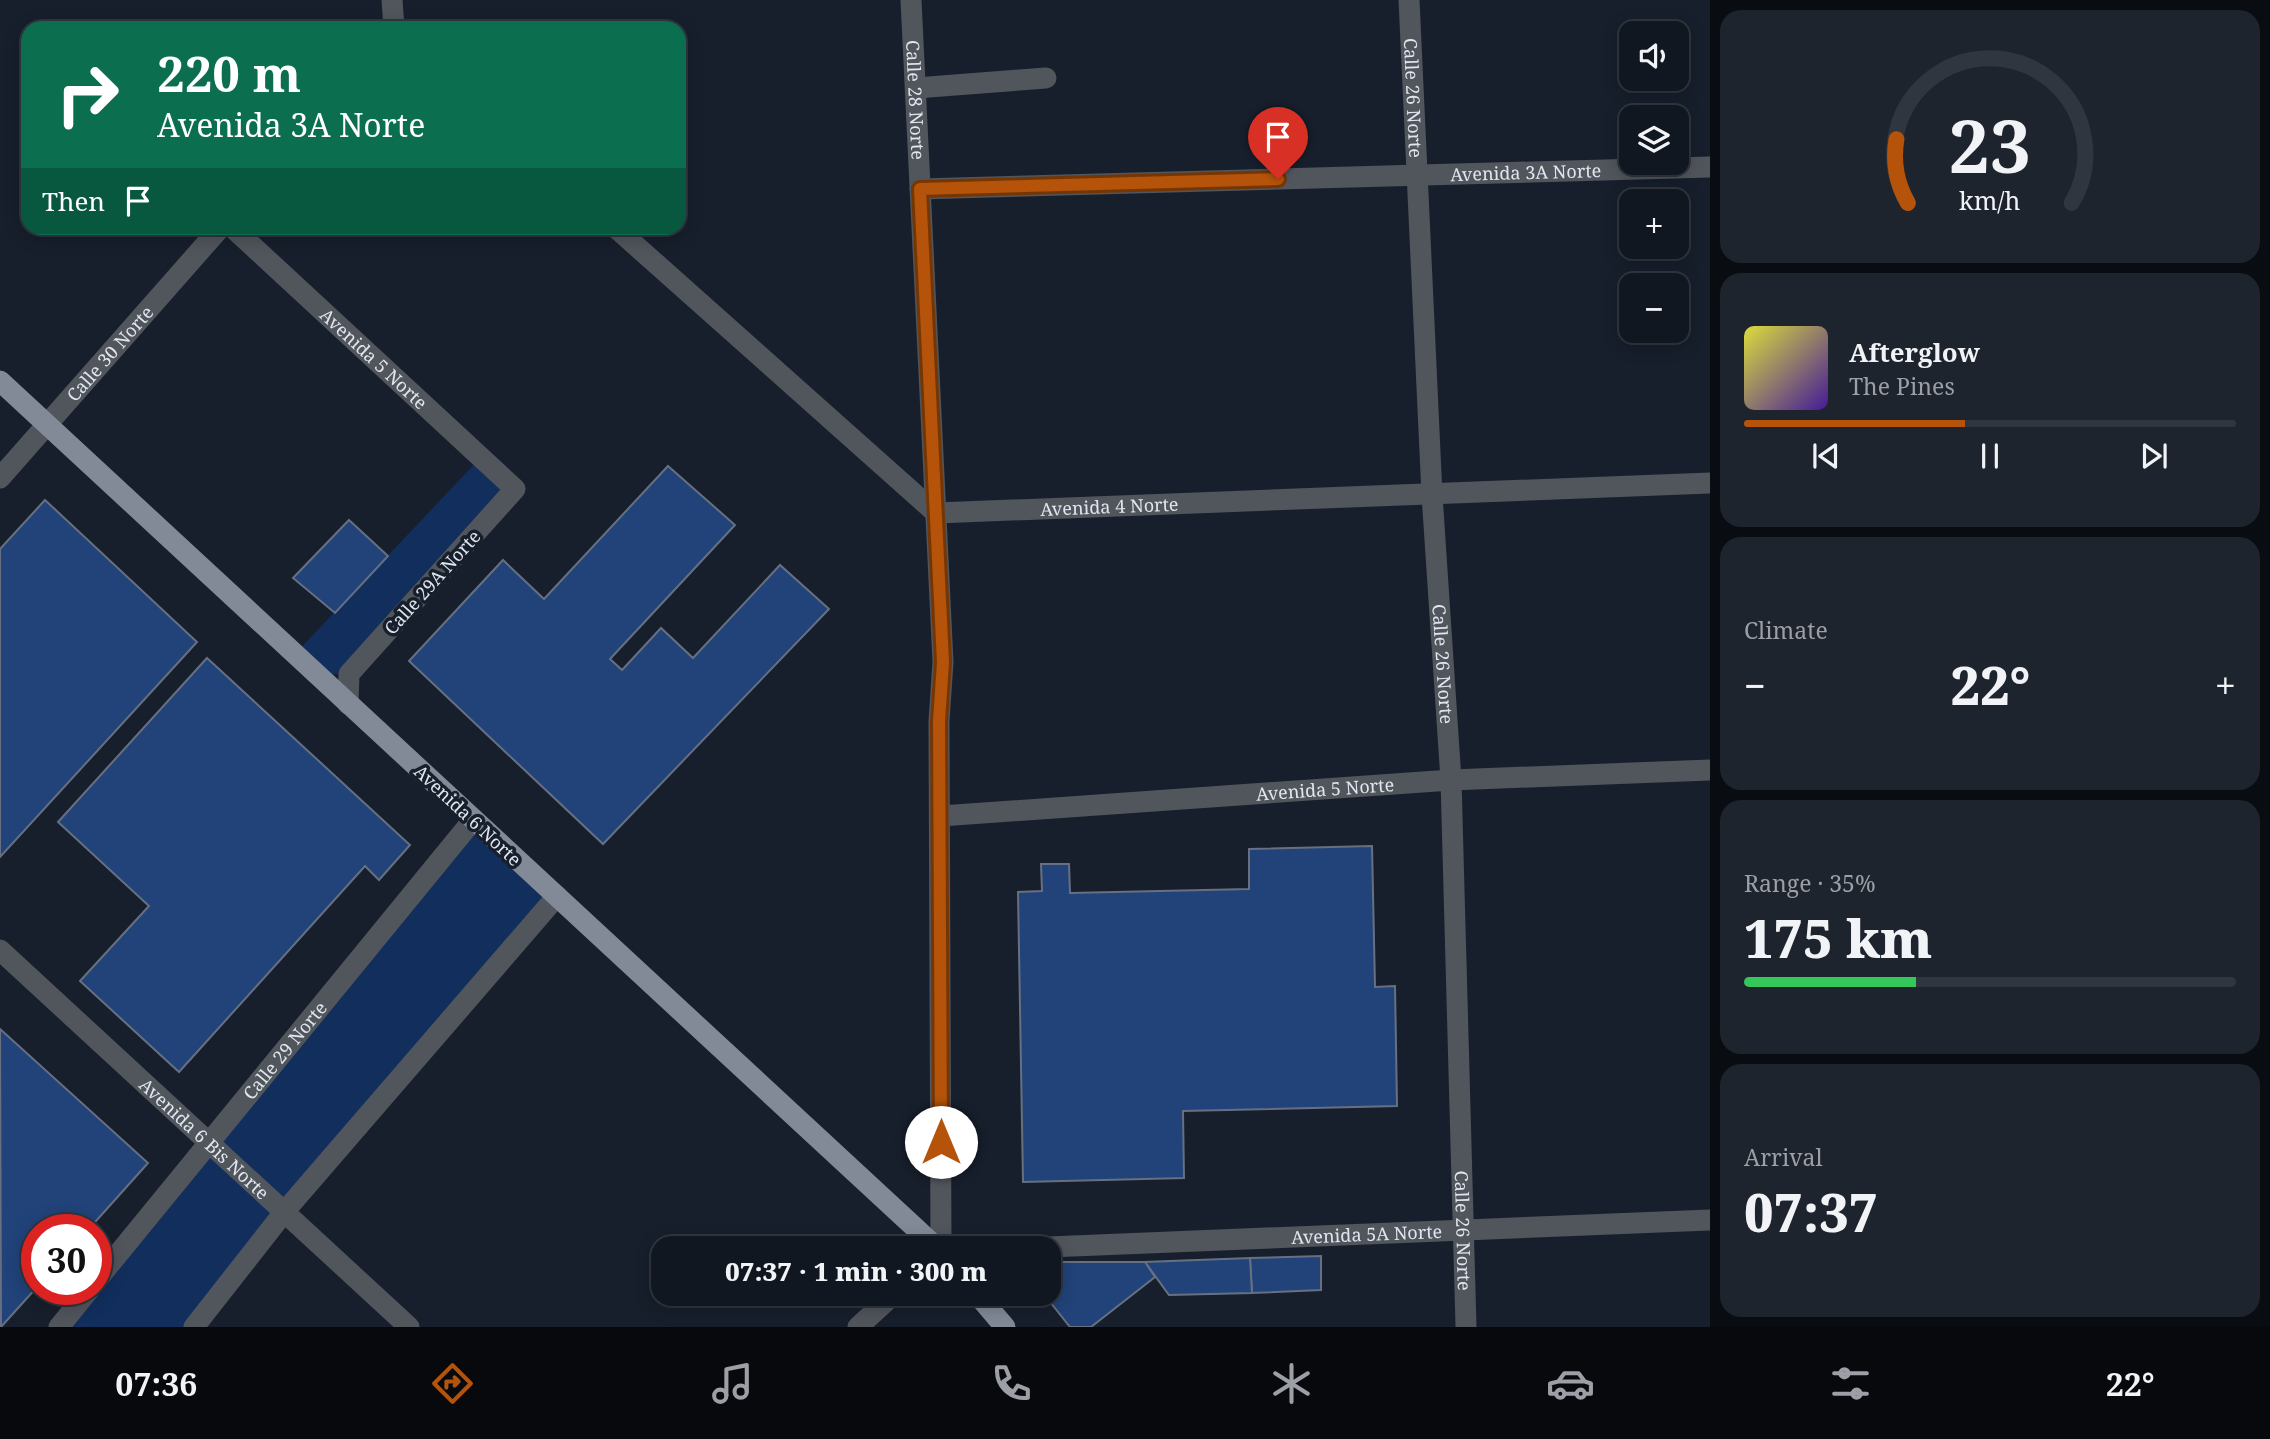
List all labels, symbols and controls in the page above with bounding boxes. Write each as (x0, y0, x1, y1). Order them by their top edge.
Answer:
map controls (1619, 21, 1689, 343)
button: sound (1619, 21, 1689, 91)
street label: Calle 26 Norte (1399, 37, 1428, 158)
street label: Calle 28 Norte (901, 39, 931, 160)
text: 220 m (157, 40, 301, 106)
icon: right (42, 49, 133, 140)
text: 23 (1949, 95, 2031, 194)
text: Avenida 3A Norte (157, 103, 425, 146)
button: layers (1619, 105, 1689, 175)
pin (1248, 107, 1308, 179)
icon: arrive (1259, 118, 1297, 156)
street label: Avenida 3A Norte (1450, 158, 1602, 186)
icon: arrive (119, 182, 157, 220)
text: Then (42, 183, 105, 219)
text: km/h (1959, 183, 2021, 217)
button: + (1619, 189, 1689, 259)
button: − (1619, 273, 1689, 343)
street label: Calle 30 Norte (61, 300, 158, 406)
street label: Avenida 5 Norte (315, 303, 433, 414)
text: Afterglow (1849, 334, 1980, 370)
text: The Pines (1849, 370, 1955, 402)
icon: previous (1807, 437, 1845, 475)
icon: pause (1971, 437, 2009, 475)
icon: next (2135, 437, 2173, 475)
street label: Avenida 4 Norte (1040, 492, 1179, 521)
street label: Calle 29A Norte (379, 525, 485, 639)
street label: Calle 26 Norte (1427, 603, 1459, 725)
text: Climate (1744, 614, 1828, 646)
text: 22° (1950, 649, 2030, 720)
text: − (1744, 659, 1766, 711)
text: + (2215, 659, 2236, 711)
street label: Avenida 6 Norte (409, 759, 527, 871)
street label: Avenida 5 Norte (1255, 772, 1395, 806)
text: Range · 35% (1744, 867, 1876, 899)
text: 175 km (1744, 902, 1932, 973)
street label: Calle 29 Norte (237, 996, 332, 1104)
street label: Avenida 6 Bis Norte (134, 1072, 275, 1204)
position arrow (904, 1105, 978, 1179)
text: Arrival (1744, 1141, 1823, 1173)
street label: Calle 26 Norte (1450, 1170, 1477, 1291)
text: 07:37 (1744, 1176, 1878, 1247)
speed limit sign: 30 (21, 1214, 112, 1305)
street label: Avenida 5A Norte (1291, 1219, 1443, 1249)
text: 07:37 · 1 min · 300 m (725, 1253, 987, 1289)
icon: directions (428, 1359, 477, 1408)
icon: music (708, 1359, 757, 1408)
icon: phone (987, 1359, 1036, 1408)
icon: climate (1267, 1359, 1316, 1408)
icon: car (1546, 1359, 1595, 1408)
icon: filters (1826, 1359, 1875, 1408)
text: 07:36 (115, 1362, 197, 1405)
text: 22° (2106, 1362, 2155, 1405)

